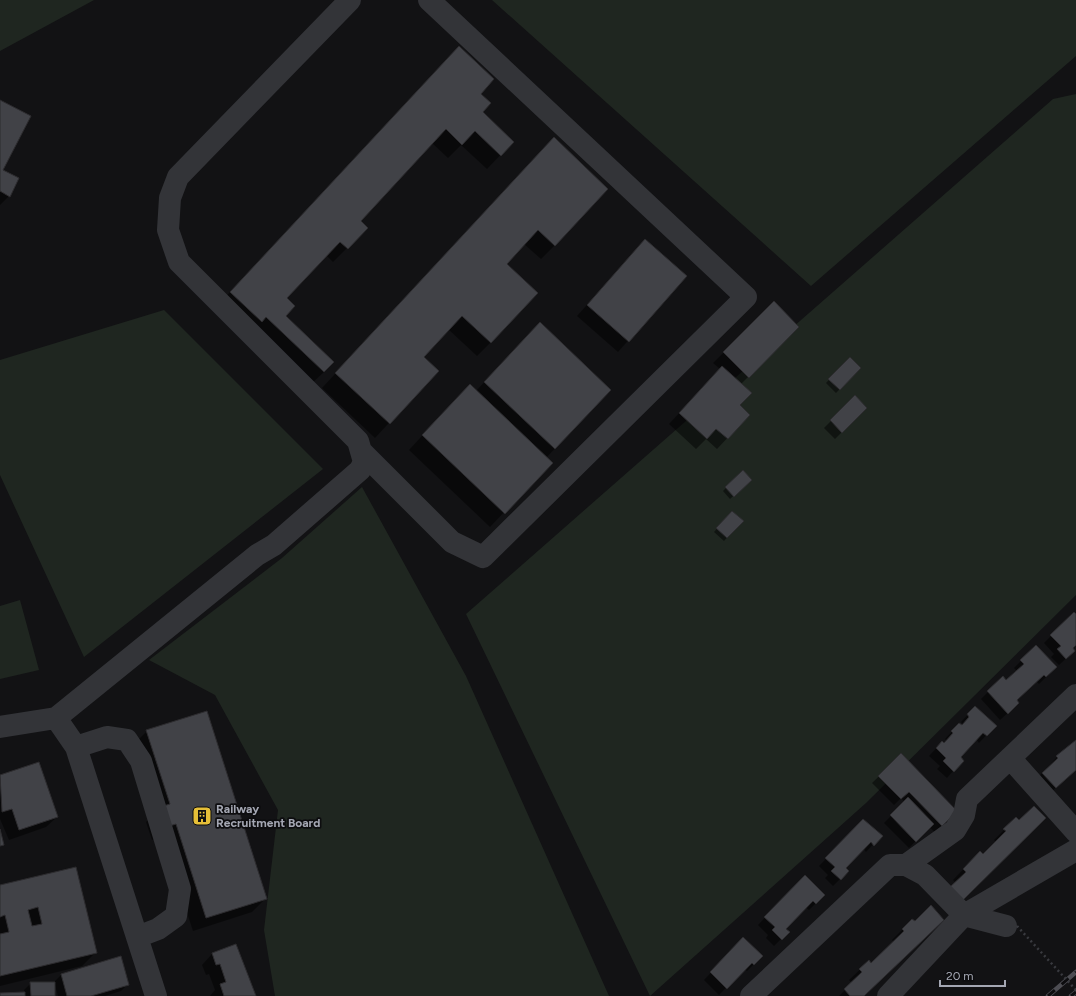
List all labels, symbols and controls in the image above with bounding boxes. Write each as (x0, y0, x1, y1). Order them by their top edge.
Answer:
place label: Railway Recruitment Board (216, 802, 320, 830)
building icon: Railway Recruitment Board (191, 805, 213, 827)
scale bar (940, 962, 1005, 988)
text: 20 m (946, 969, 974, 983)

